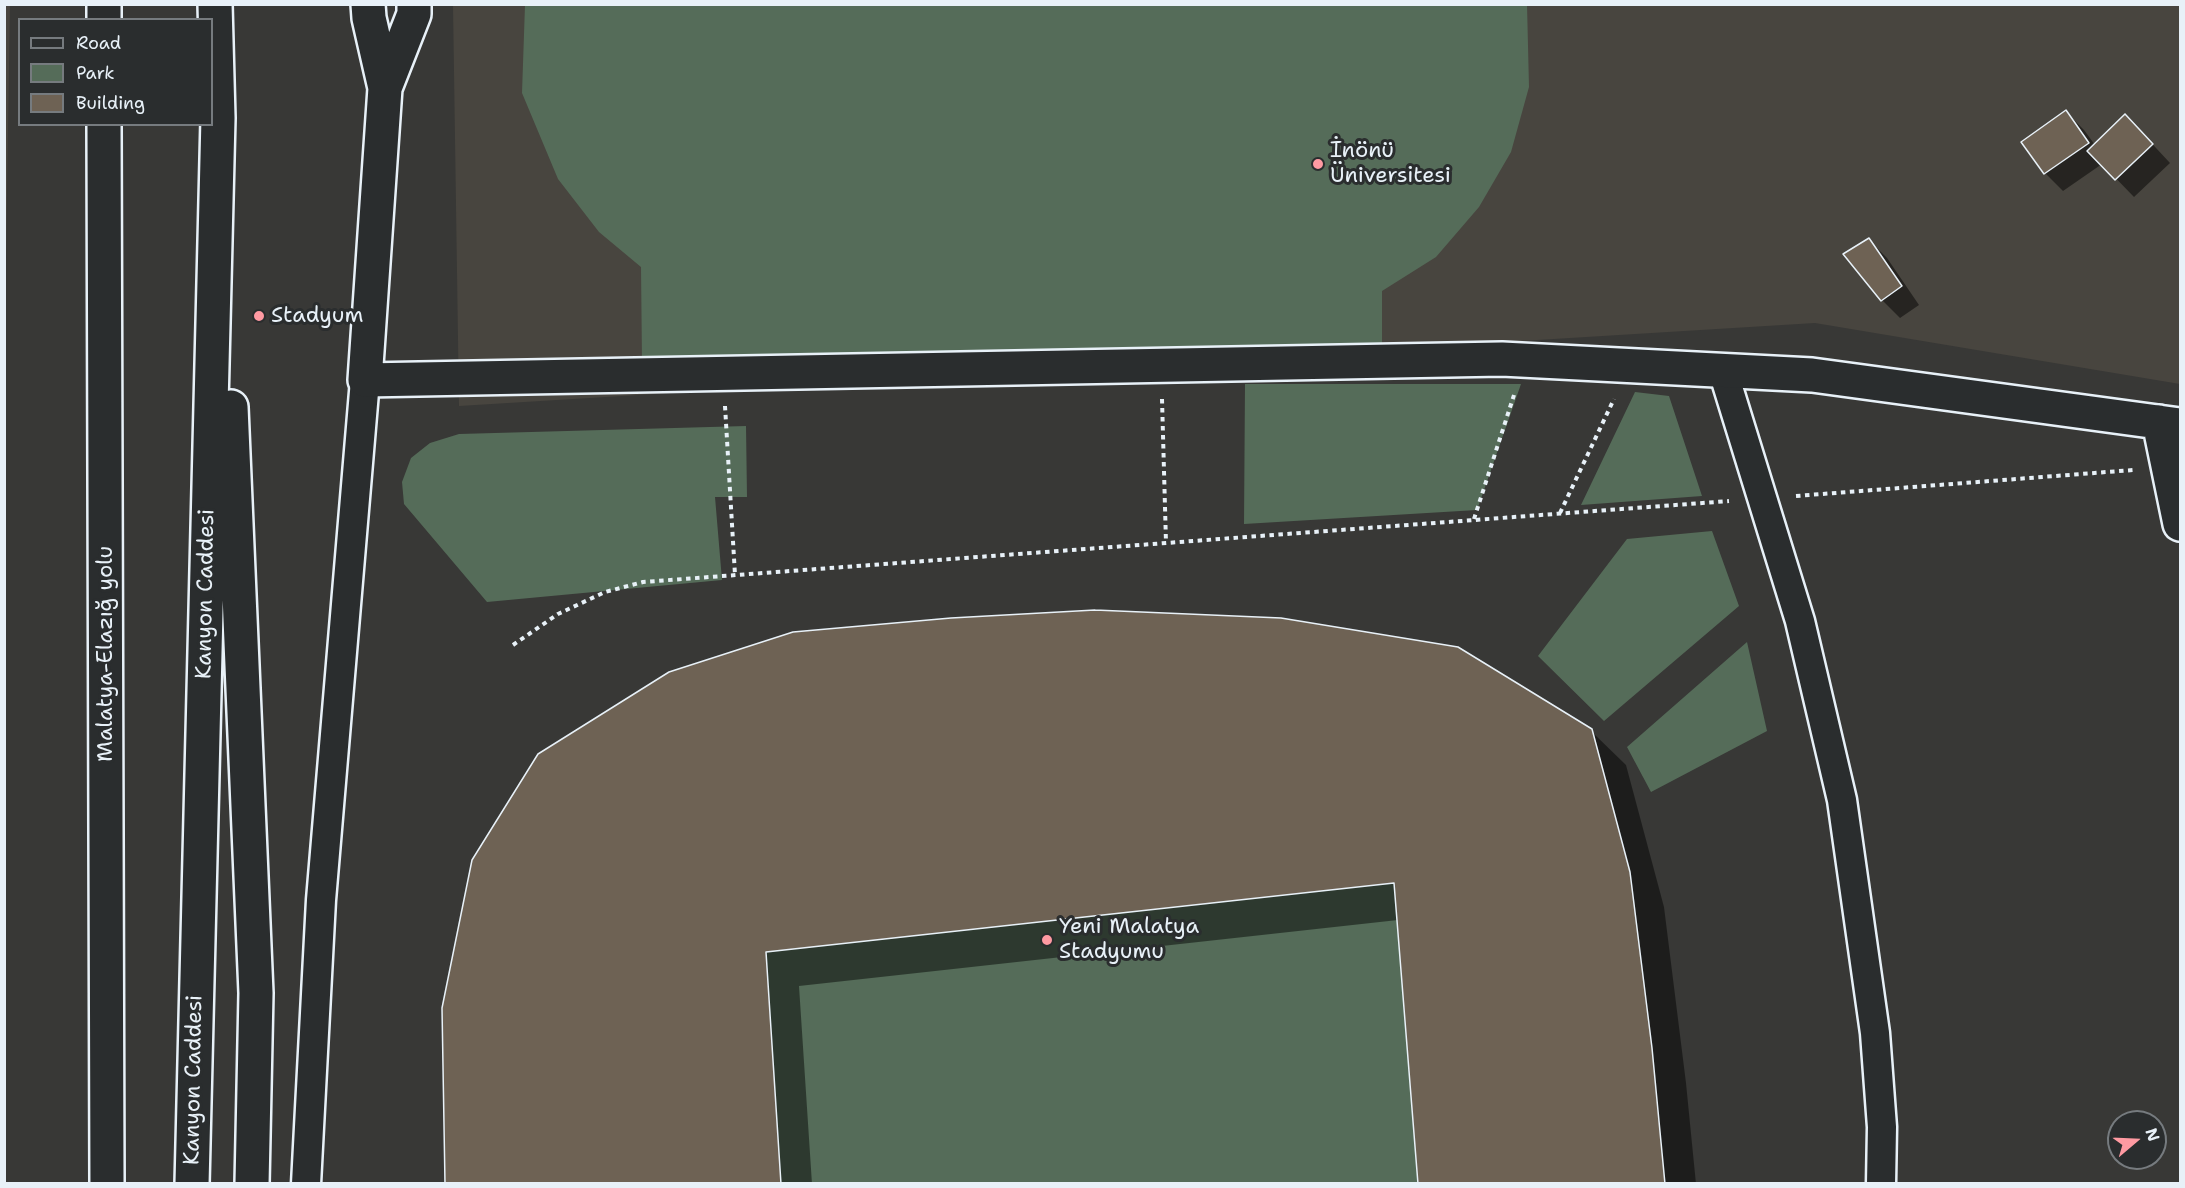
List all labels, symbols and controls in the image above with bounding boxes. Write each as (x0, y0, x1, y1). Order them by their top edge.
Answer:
legend (18, 18, 213, 126)
text: Road (76, 31, 121, 55)
text: Park (76, 61, 115, 85)
text: Building (76, 91, 145, 115)
place label: İnönü Üniversitesi (1330, 138, 1451, 190)
marker: İnönü Üniversitesi (1311, 157, 1325, 171)
place label: Stadyum (271, 303, 363, 329)
marker: Stadyum (252, 309, 266, 323)
street label: Kanyon Caddesi (191, 509, 221, 679)
street label: Malatya-Elazığ yolu (93, 546, 119, 762)
place label: Yeni Malatya Stadyumu (1059, 914, 1199, 966)
marker: Yeni Malatya Stadyumu (1040, 933, 1054, 947)
street label: Kanyon Caddesi (179, 995, 209, 1165)
north arrow (2107, 1110, 2167, 1170)
text: N (2141, 1125, 2165, 1144)

